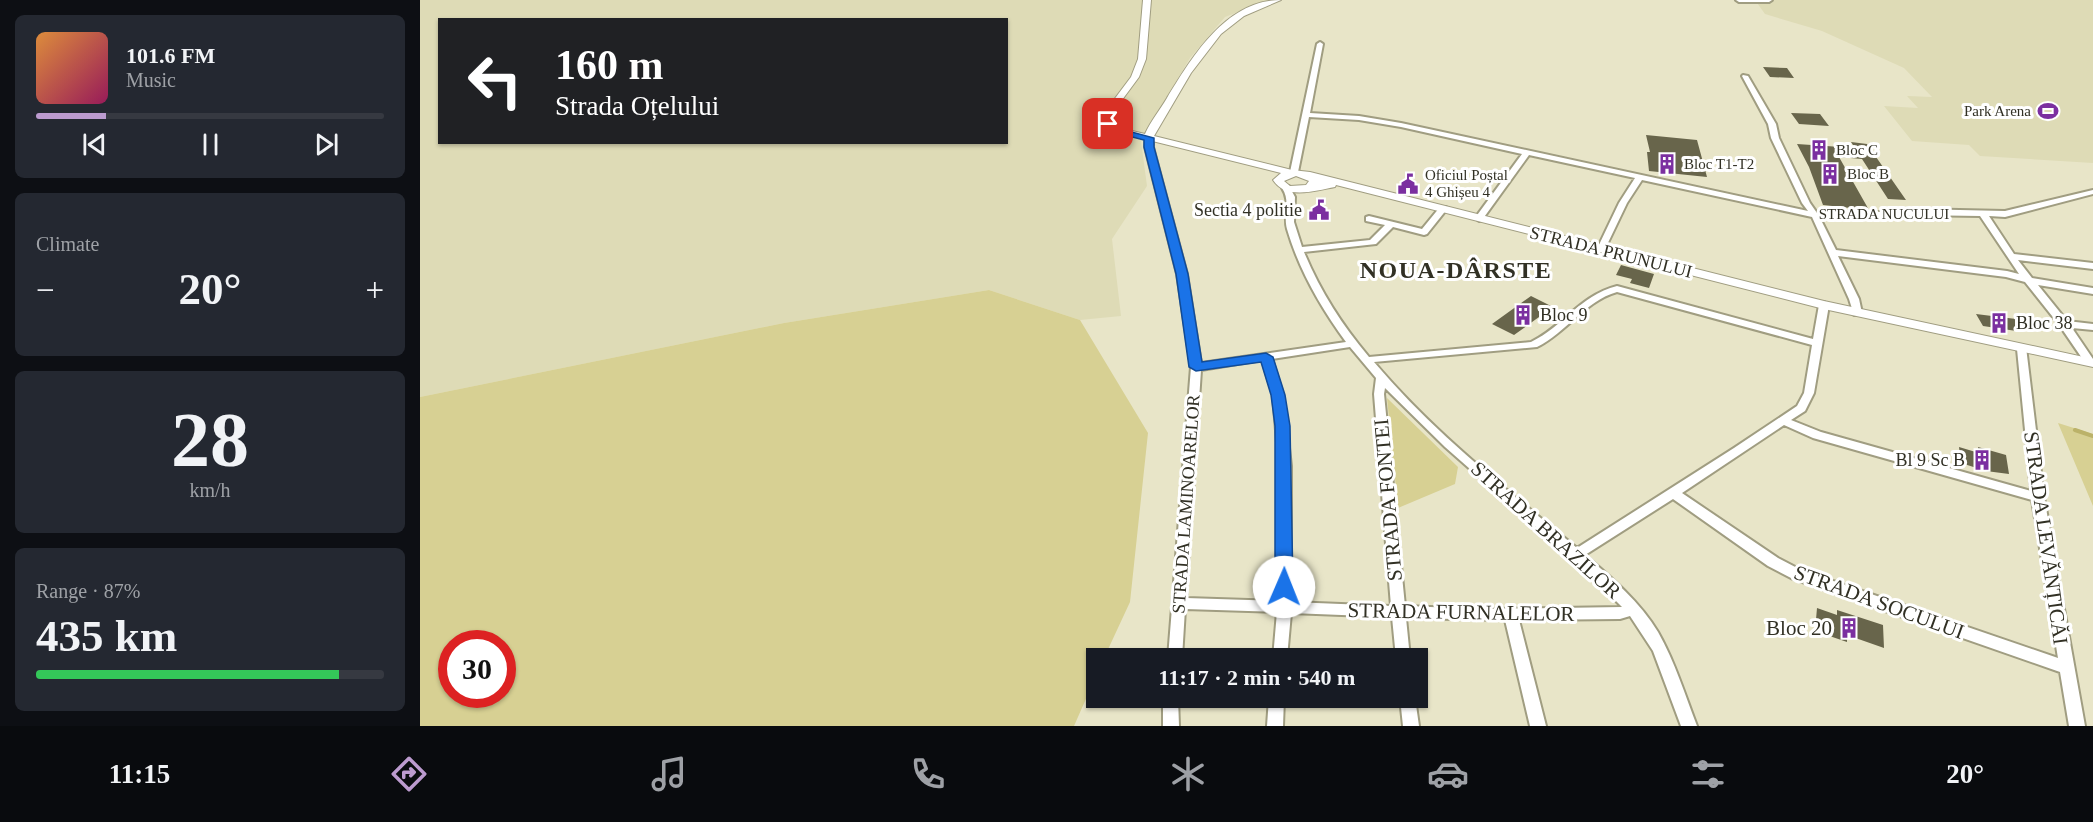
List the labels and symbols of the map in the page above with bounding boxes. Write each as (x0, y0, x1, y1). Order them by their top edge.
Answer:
pin (1082, 98, 1133, 149)
sports icon: Park Arena (2036, 99, 2060, 123)
place label: Park Arena (1964, 103, 2031, 119)
building icon: Bloc C (1807, 138, 1831, 162)
place label: Bloc C (1836, 142, 1878, 158)
building icon: Bloc T1-T2 (1655, 152, 1679, 176)
place label: Bloc T1-T2 (1684, 156, 1754, 172)
building icon: Bloc B (1818, 162, 1842, 186)
place label: Bloc B (1847, 166, 1889, 182)
place label: Oficiul Poștal 4 Ghișeu 4 (1425, 167, 1508, 201)
public building icon: Oficiul Poștal 4 Ghișeu 4 (1396, 172, 1420, 196)
public building icon: Sectia 4 politie (1307, 198, 1331, 222)
place label: Sectia 4 politie (1194, 200, 1302, 220)
street label: STRADA NUCULUI (1819, 206, 1949, 222)
street label: STRADA PRUNULUI (1528, 222, 1694, 282)
district label: NOUA-DÂRSTE (1360, 257, 1552, 283)
building icon: Bloc 9 (1511, 303, 1535, 327)
place label: Bloc 9 (1540, 305, 1588, 325)
building icon: Bloc 38 (1987, 311, 2011, 335)
place label: Bloc 38 (2016, 313, 2073, 333)
street label: STRADA LAMINOARELOR (1168, 394, 1204, 614)
street label: STRADA FONTEI (1369, 418, 1407, 582)
street label: STRADA LEVĂNȚICĂI (2019, 430, 2073, 646)
building icon: Bl 9 Sc B (1970, 448, 1994, 472)
place label: Bl 9 Sc B (1895, 450, 1965, 470)
street label: STRADA BRAZILOR (1466, 456, 1626, 604)
position arrow (1252, 555, 1316, 619)
street label: STRADA SOCULUI (1791, 560, 1967, 644)
street label: STRADA FURNALELOR (1347, 598, 1575, 626)
place label: Bloc 20 (1766, 616, 1832, 640)
building icon: Bloc 20 (1837, 616, 1861, 640)
speed limit sign: 30 (438, 630, 516, 708)

